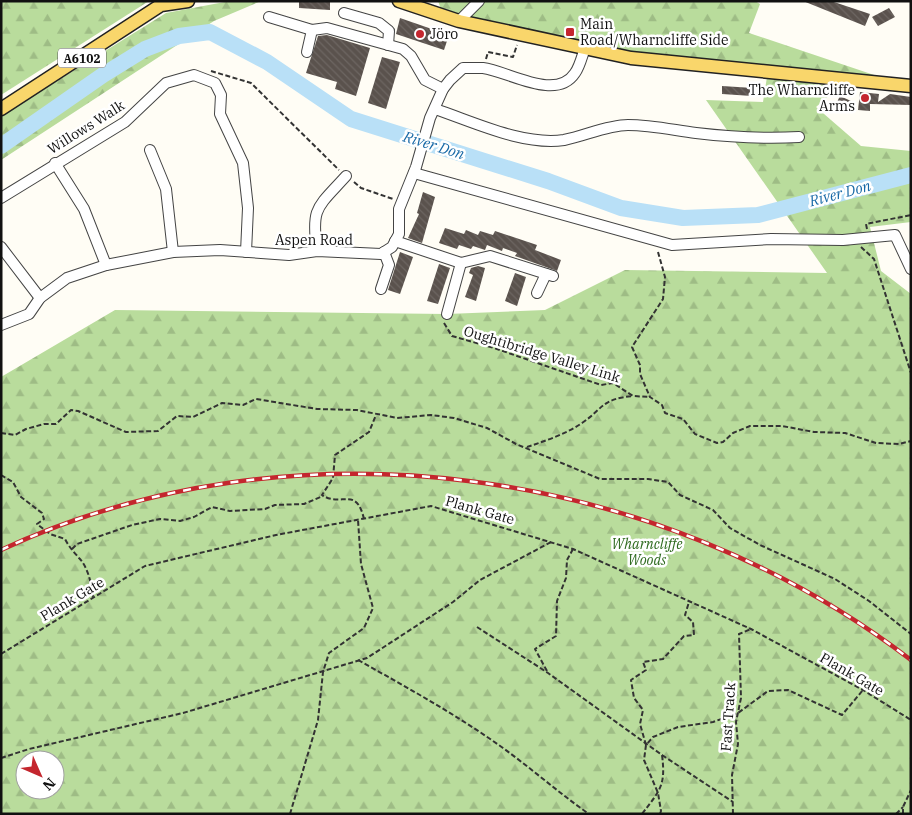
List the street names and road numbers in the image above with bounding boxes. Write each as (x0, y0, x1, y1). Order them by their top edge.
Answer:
road number: A6102 (58, 48, 106, 68)
street label: Willows Walk (44, 96, 129, 158)
street label: Aspen Road (275, 231, 354, 249)
street label: Oughtibridge Valley Link (462, 322, 623, 387)
street label: Plank Gate (443, 492, 517, 528)
street label: Plank Gate (37, 573, 107, 625)
street label: Plank Gate (817, 648, 887, 700)
street label: Fast Track (717, 681, 739, 752)

